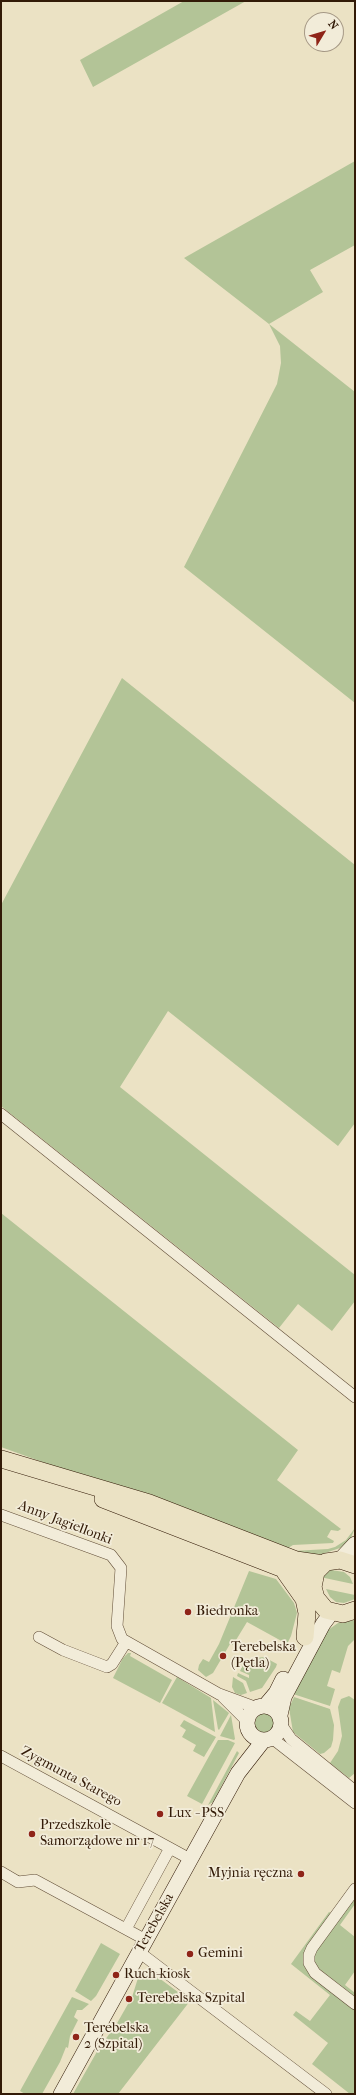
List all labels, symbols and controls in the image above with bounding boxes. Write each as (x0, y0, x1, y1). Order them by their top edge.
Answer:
north arrow (304, 12, 344, 52)
text: N (325, 18, 341, 32)
street label: Anny Jagiellonki (16, 1497, 114, 1549)
place label: Biedronka (196, 1604, 258, 1620)
marker: Biedronka (183, 1607, 193, 1617)
place label: Terebelska (Pętla) (231, 1640, 296, 1672)
marker: Terebelska (Pętla) (218, 1651, 228, 1661)
street label: Zygmunta Starego (18, 1743, 124, 1811)
place label: Lux - PSS (168, 1806, 224, 1822)
marker: Lux - PSS (155, 1809, 165, 1819)
place label: Przedszkole Samorządowe nr 17 (40, 1818, 154, 1850)
marker: Przedszkole Samorządowe nr 17 (27, 1829, 37, 1839)
place label: Myjnia ręczna (208, 1866, 293, 1882)
marker: Myjnia ręczna (296, 1869, 306, 1879)
street label: Terebelska (132, 1891, 178, 1955)
place label: Gemini (198, 1946, 243, 1962)
marker: Gemini (185, 1949, 195, 1959)
place label: Ruch-kiosk (124, 1967, 190, 1983)
marker: Ruch-kiosk (111, 1970, 121, 1980)
place label: Terebelska Szpital (137, 1991, 245, 2007)
marker: Terebelska Szpital (124, 1994, 134, 2004)
place label: Terebelska 2 (Szpital) (84, 2021, 149, 2054)
marker: Terebelska 2 (Szpital) (71, 2032, 81, 2042)

